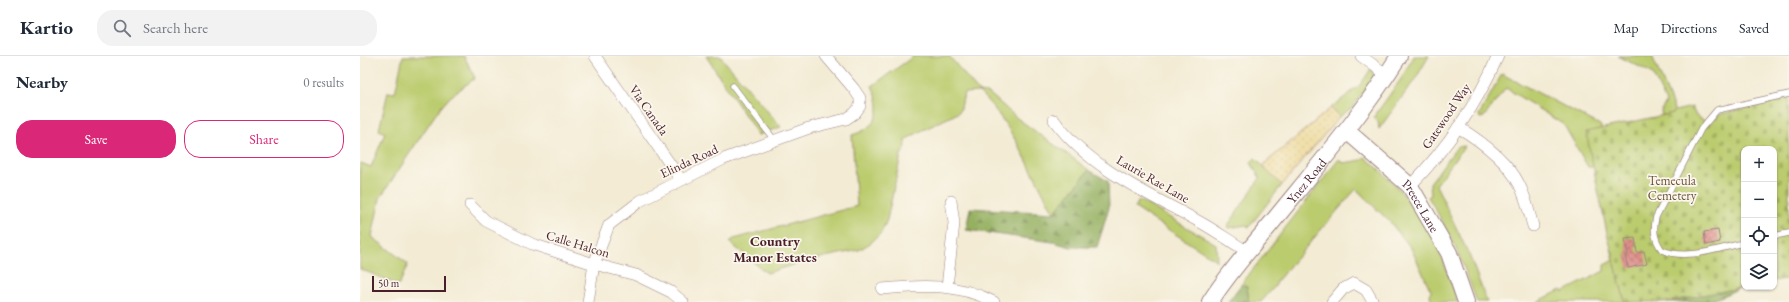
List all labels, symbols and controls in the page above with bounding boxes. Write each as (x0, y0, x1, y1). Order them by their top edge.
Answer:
search box (97, 10, 377, 46)
text: Kartio (20, 15, 73, 40)
icon: search (111, 17, 133, 39)
text: Search here (143, 18, 208, 37)
text: Map (1613, 19, 1639, 37)
text: Directions (1661, 19, 1717, 37)
text: Saved (1739, 19, 1769, 37)
text: Nearby (16, 71, 68, 93)
text: 0 results (303, 74, 344, 91)
street label: Gatewood Way (1418, 80, 1474, 152)
street label: Via Canada (625, 81, 673, 139)
button: Save (16, 120, 176, 158)
button: Share (184, 120, 344, 158)
street label: Elinda Road (657, 140, 721, 182)
map controls (1741, 146, 1777, 290)
button: + (1741, 146, 1777, 182)
street label: Laurie Rae Lane (1113, 151, 1193, 207)
street label: Ynez Road (1283, 154, 1330, 207)
park label: Temecula Cemetery (1648, 172, 1697, 204)
street label: Preece Lane (1399, 175, 1443, 235)
button: − (1741, 182, 1777, 218)
button: locate (1741, 218, 1777, 254)
street label: Calle Halcon (544, 226, 612, 262)
district label: Country Manor Estates (733, 232, 817, 266)
button: layers (1741, 254, 1777, 290)
scale bar (372, 274, 446, 293)
text: 50 m (378, 276, 399, 290)

